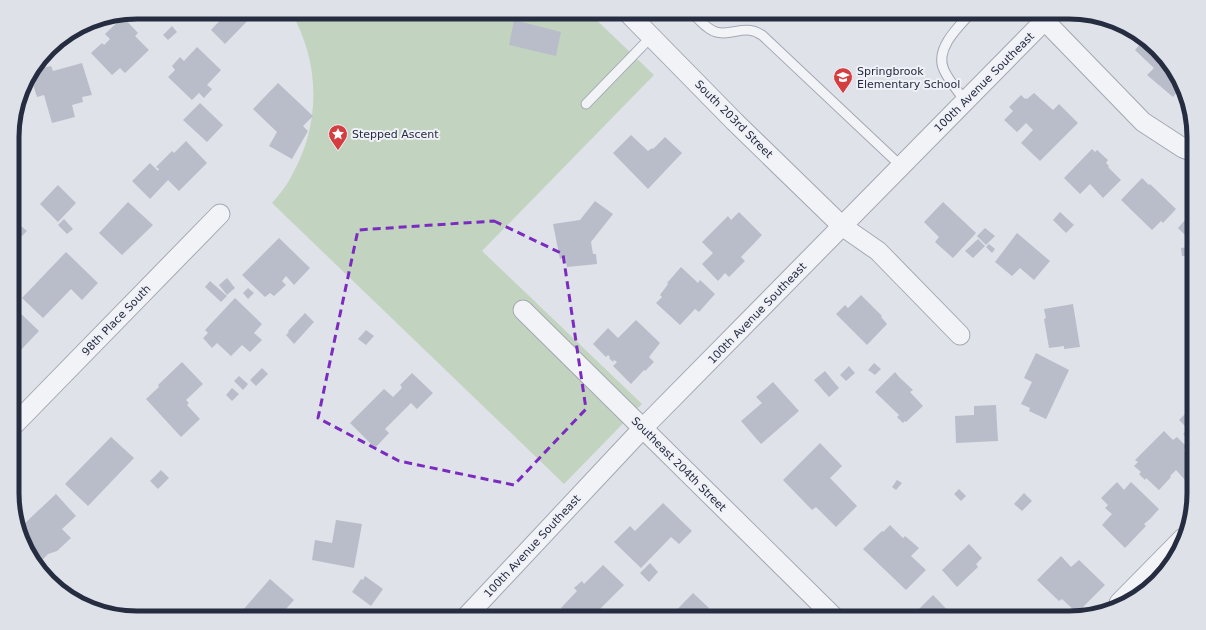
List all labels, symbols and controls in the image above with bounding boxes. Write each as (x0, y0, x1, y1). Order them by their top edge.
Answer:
street label: 100th Avenue Southeast (932, 29, 1037, 135)
place label: Springbrook Elementary School (857, 65, 960, 91)
school or university icon: Springbrook Elementary School (832, 66, 854, 94)
street label: South 203rd Street (692, 78, 776, 161)
place icon: Stepped Ascent (327, 123, 349, 151)
place label: Stepped Ascent (352, 128, 439, 141)
street label: 100th Avenue Southeast (706, 260, 810, 367)
street label: 98th Place South (79, 282, 154, 358)
street label: Southeast 204th Street (629, 414, 729, 515)
street label: 100th Avenue Southeast (481, 492, 584, 600)

